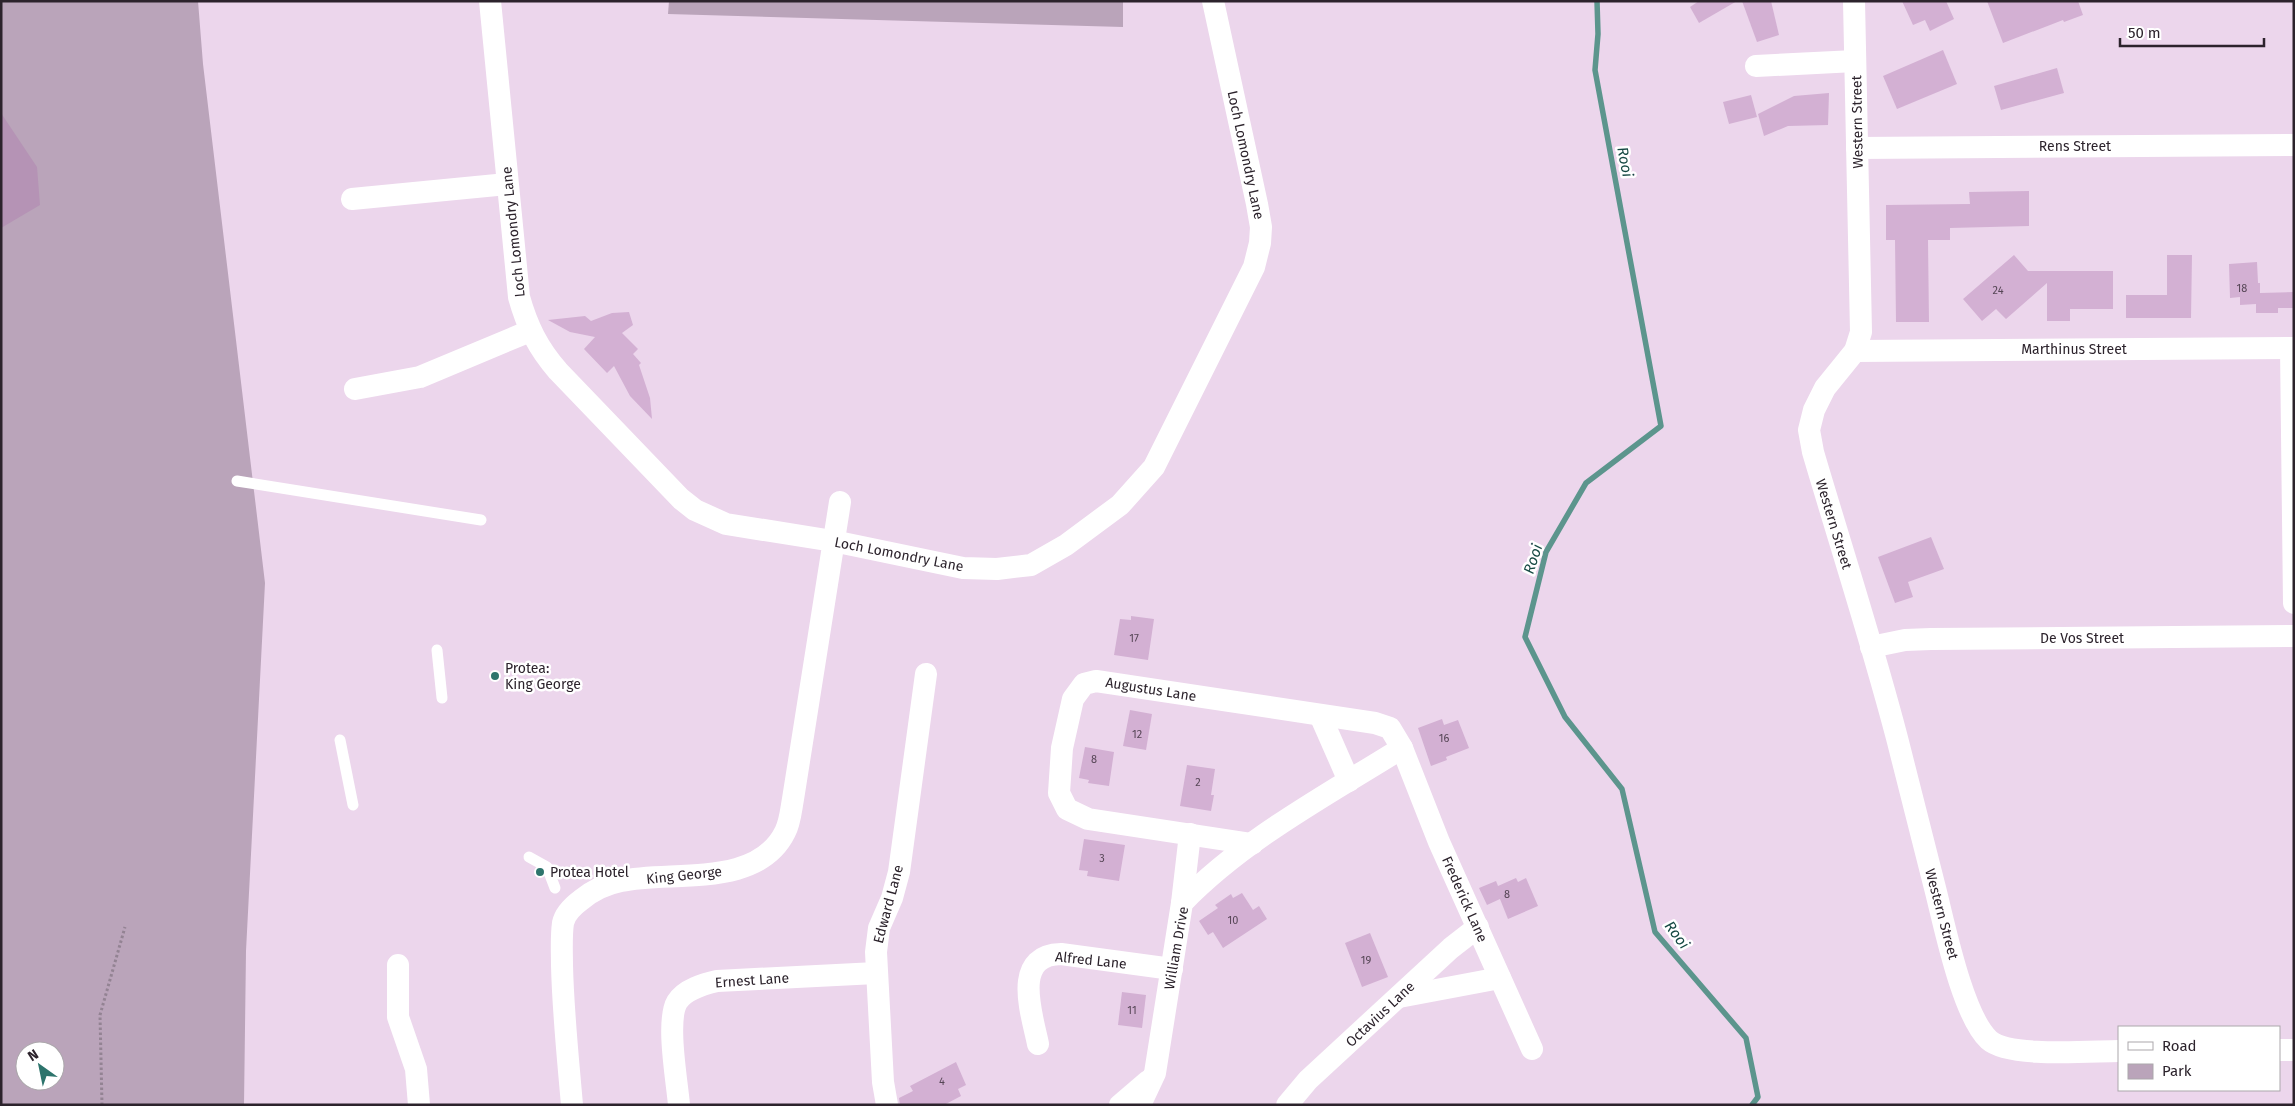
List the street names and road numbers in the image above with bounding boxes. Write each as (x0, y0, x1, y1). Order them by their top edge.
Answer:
street label: Western Street (1848, 74, 1867, 169)
street label: Loch Lomondry Lane (1224, 89, 1267, 221)
street label: Rens Street (2039, 138, 2112, 155)
street label: Loch Lomondry Lane (498, 166, 529, 298)
street label: Marthinus Street (2021, 341, 2128, 358)
street label: Western Street (1812, 477, 1856, 572)
street label: Loch Lomondry Lane (833, 534, 965, 575)
street label: De Vos Street (2040, 630, 2125, 647)
street label: Augustus Lane (1104, 674, 1198, 705)
street label: Frederick Lane (1438, 854, 1491, 945)
street label: King George (645, 863, 723, 888)
street label: Edward Lane (870, 863, 907, 945)
street label: Western Street (1921, 867, 1962, 962)
street label: William Drive (1161, 905, 1192, 991)
street label: Alfred Lane (1054, 948, 1128, 973)
street label: Ernest Lane (714, 969, 790, 992)
street label: Octavius Lane (1342, 978, 1418, 1051)

